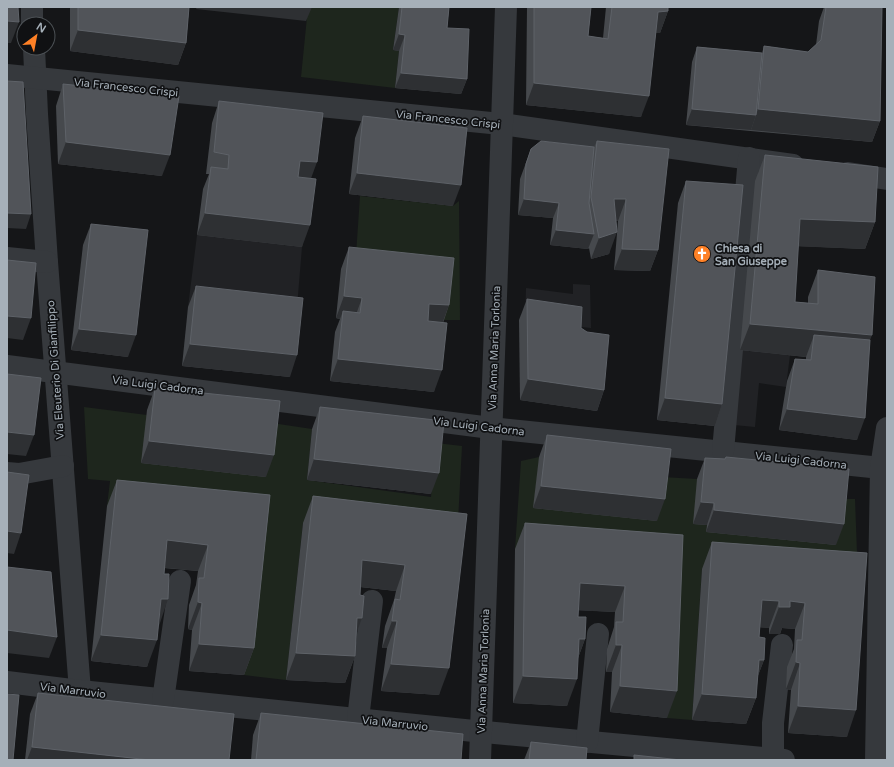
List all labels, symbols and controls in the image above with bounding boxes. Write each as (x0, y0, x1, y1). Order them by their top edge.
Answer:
north arrow (16, 16, 56, 56)
text: N (34, 20, 48, 36)
street label: Via Francesco Crispi (73, 76, 179, 99)
street label: Via Francesco Crispi (395, 108, 501, 131)
place label: Chiesa di San Giuseppe (715, 242, 788, 269)
church icon: Chiesa di San Giuseppe (692, 244, 712, 264)
street label: Via Anna Maria Torlonia (486, 286, 503, 411)
street label: Via Eleuterio Di Gianfilippo (44, 300, 67, 440)
street label: Via Luigi Cadorna (111, 373, 204, 398)
street label: Via Luigi Cadorna (432, 414, 525, 439)
street label: Via Luigi Cadorna (754, 449, 847, 472)
street label: Via Anna Maria Torlonia (475, 609, 492, 734)
street label: Via Marruvio (39, 680, 107, 701)
street label: Via Marruvio (361, 714, 429, 733)

